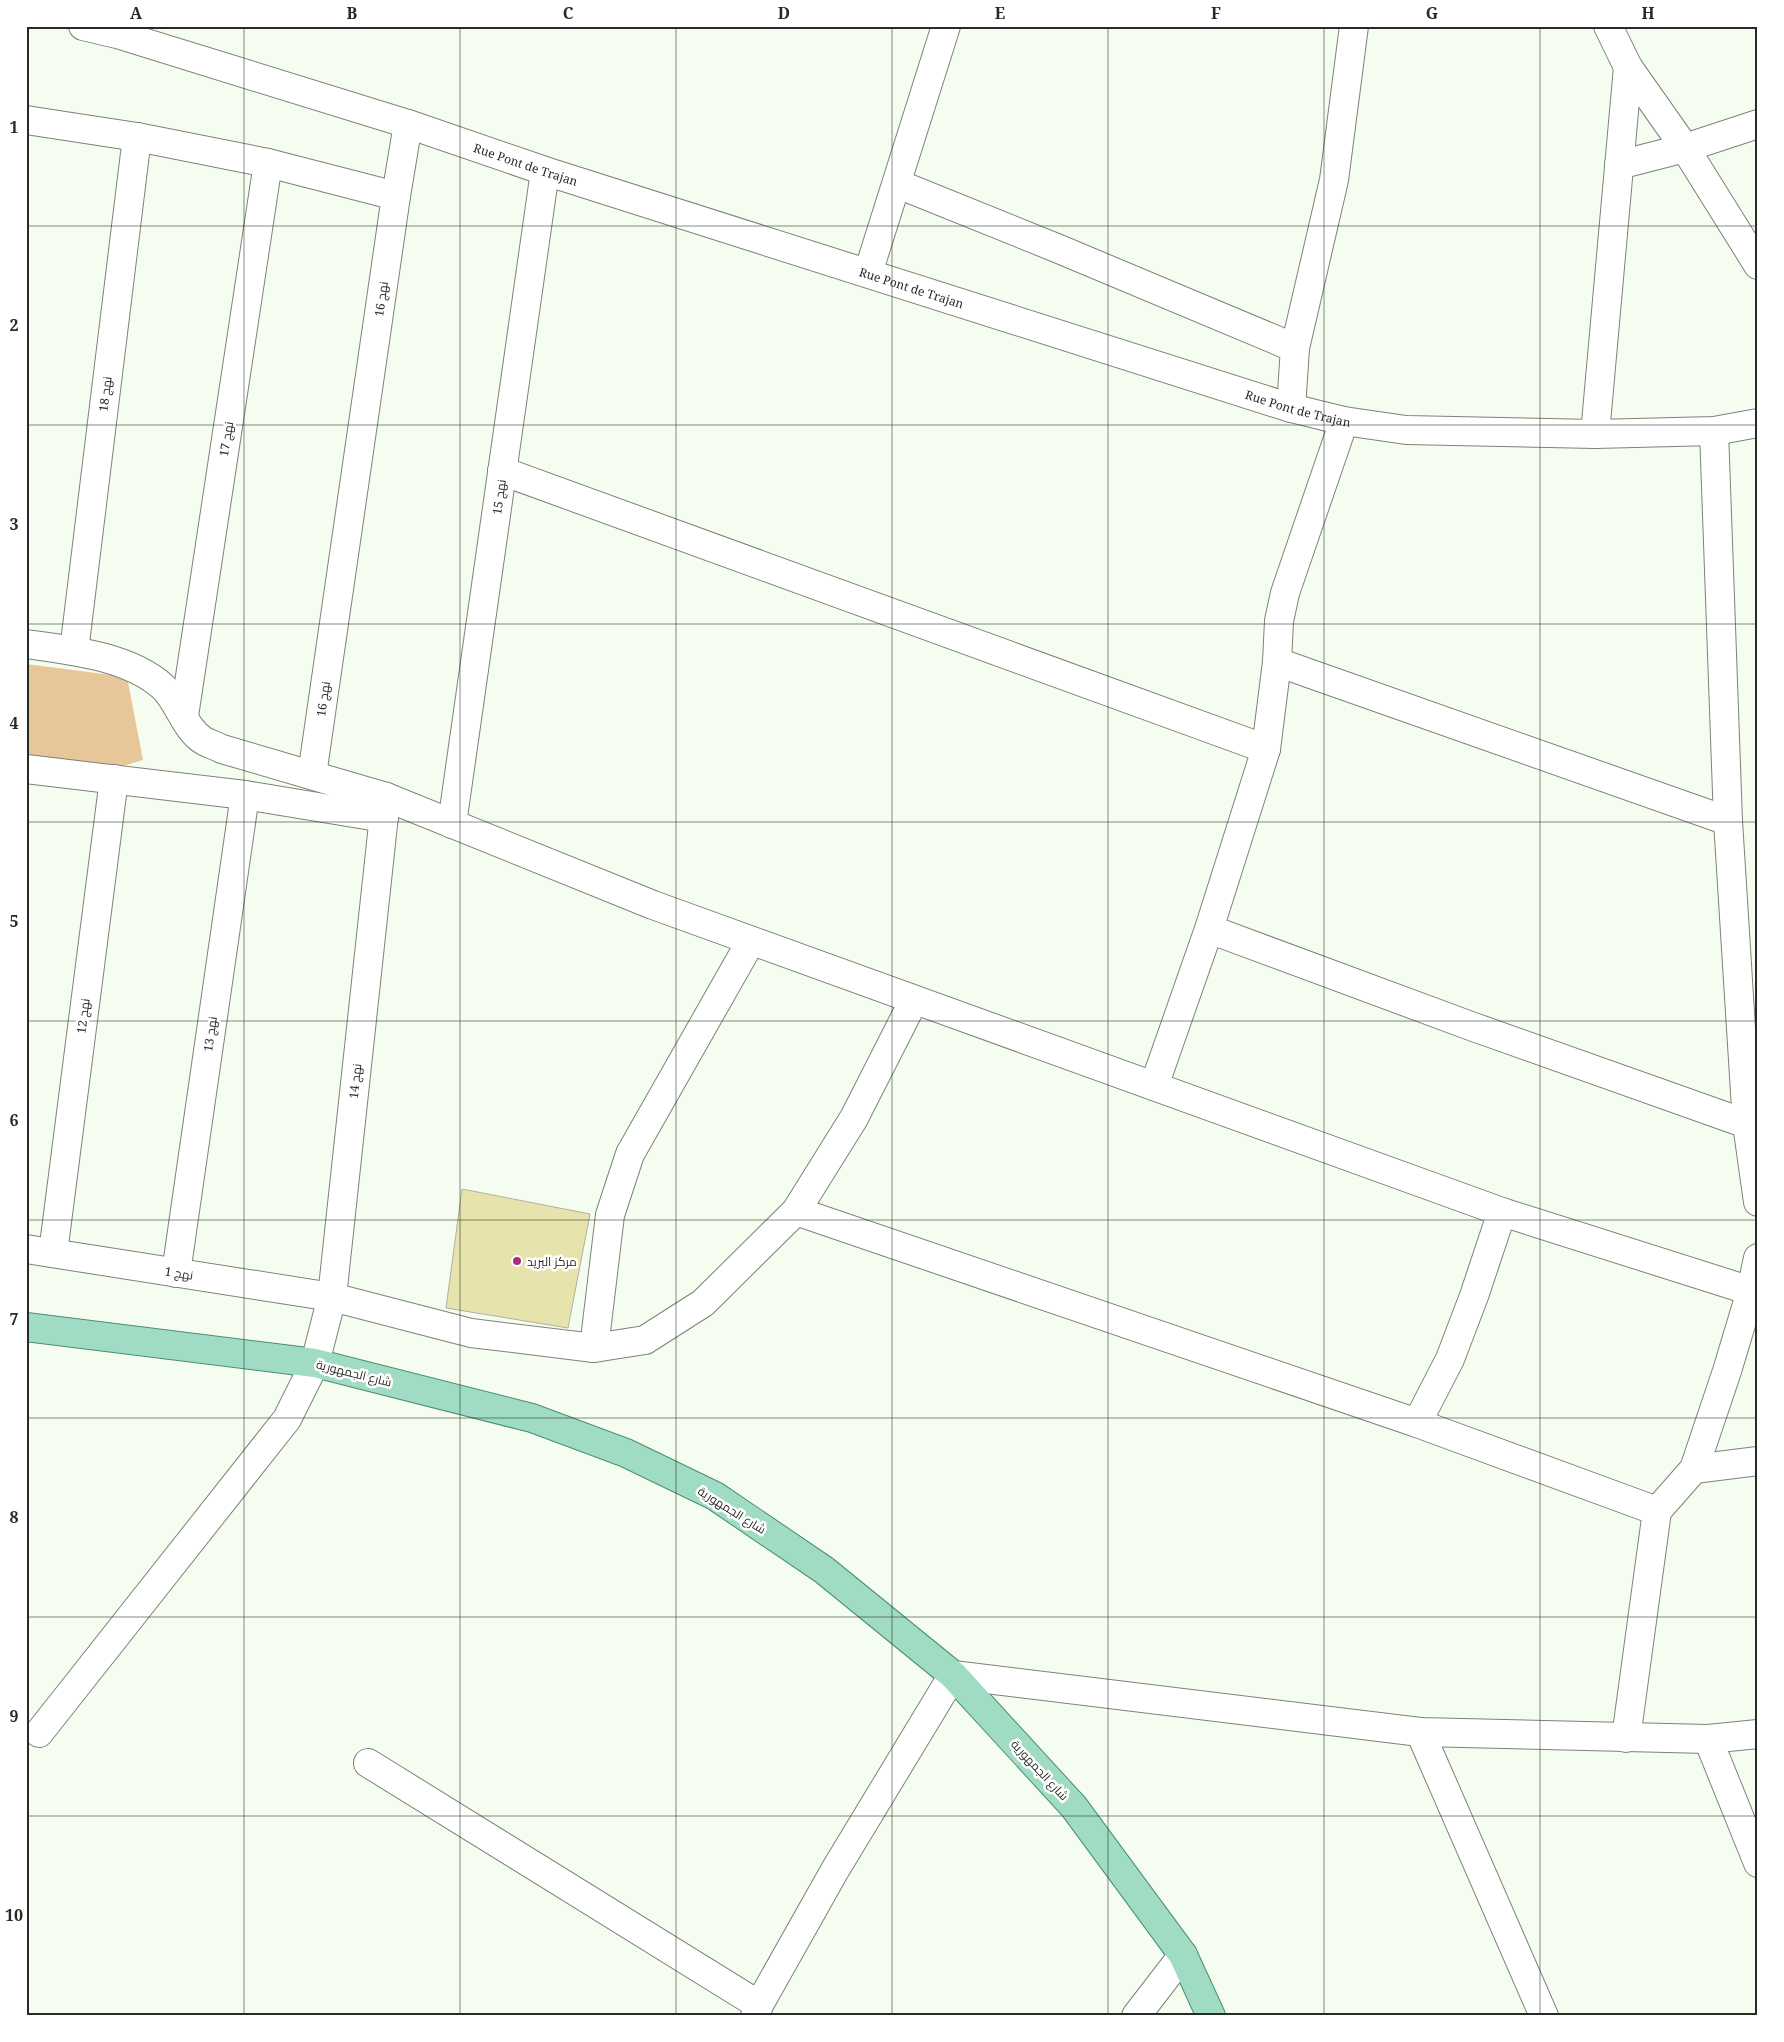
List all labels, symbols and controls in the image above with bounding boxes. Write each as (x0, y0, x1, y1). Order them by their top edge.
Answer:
text: A (130, 2, 143, 24)
text: B (347, 2, 358, 24)
text: C (563, 2, 574, 24)
text: D (778, 2, 790, 24)
text: E (995, 2, 1005, 24)
text: F (1211, 2, 1221, 24)
text: G (1426, 2, 1438, 24)
text: H (1641, 2, 1655, 24)
text: 1 (9, 116, 19, 138)
street label: Rue Pont de Trajan (471, 139, 580, 190)
street label: Rue Pont de Trajan (857, 263, 966, 312)
street label: نهج 16 (370, 280, 392, 318)
text: 2 (9, 314, 19, 336)
street label: نهج 18 (94, 375, 116, 413)
street label: Rue Pont de Trajan (1243, 385, 1352, 430)
street label: نهج 17 (215, 420, 237, 458)
street label: نهج 15 (488, 478, 510, 516)
text: 3 (9, 513, 19, 535)
street label: نهج 16 (312, 680, 334, 718)
text: 4 (9, 712, 19, 734)
text: 5 (9, 910, 19, 932)
street label: نهج 12 (72, 997, 94, 1035)
street label: نهج 13 (199, 1015, 221, 1053)
street label: نهج 14 (345, 1063, 365, 1099)
text: 6 (9, 1109, 19, 1131)
place label: مركز البريد (527, 1253, 577, 1270)
marker: مركز البريد (511, 1255, 523, 1267)
street label: نهج 1 (164, 1262, 194, 1284)
text: 7 (9, 1308, 19, 1330)
street label: شارع الجمهورية (314, 1355, 394, 1391)
street label: شارع الجمهورية (695, 1482, 769, 1538)
text: 8 (9, 1506, 19, 1528)
text: 9 (9, 1705, 19, 1727)
street label: شارع الجمهورية (1007, 1736, 1073, 1804)
text: 10 (5, 1904, 23, 1926)

